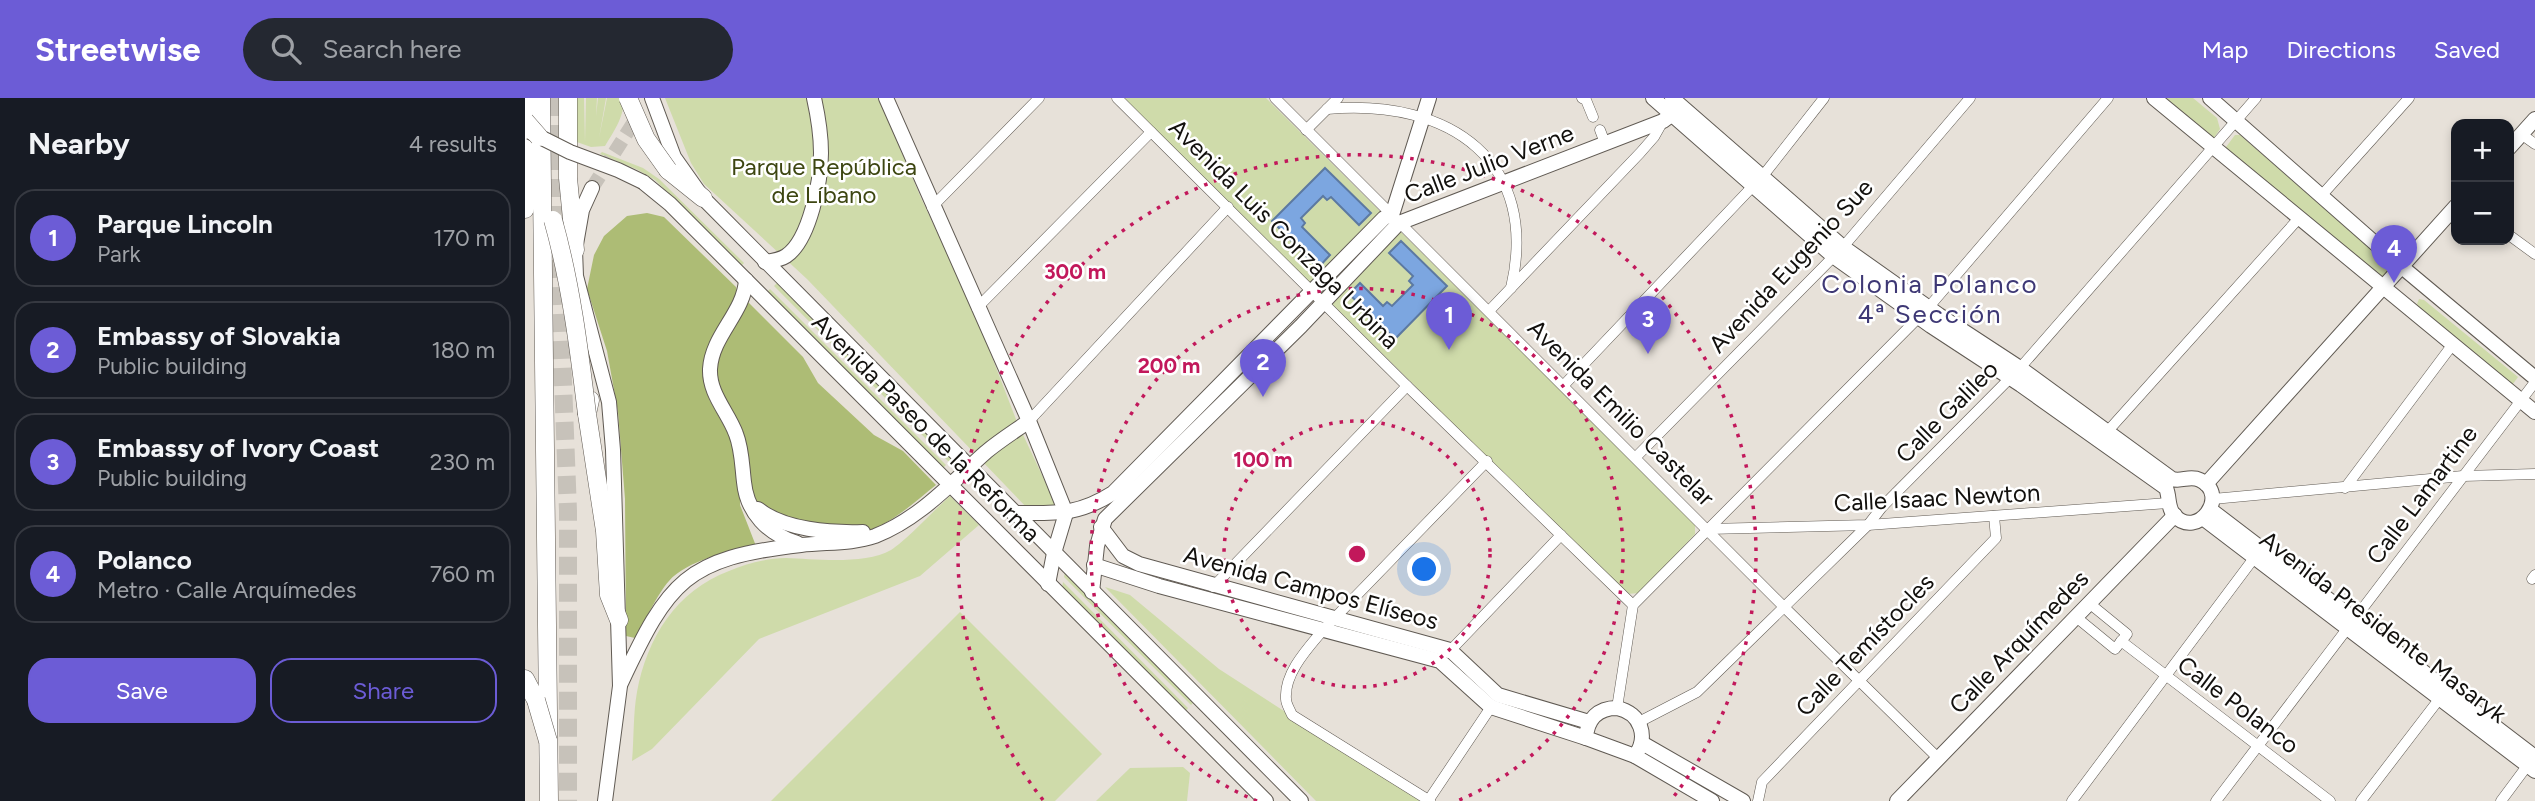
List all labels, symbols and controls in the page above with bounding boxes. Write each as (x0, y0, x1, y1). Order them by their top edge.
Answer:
search box (243, 18, 733, 81)
text: Streetwise (35, 30, 201, 69)
icon: search (267, 30, 305, 68)
text: Search here (323, 33, 461, 65)
text: Map (2202, 35, 2248, 64)
text: Directions (2286, 35, 2396, 64)
text: Saved (2434, 35, 2500, 64)
street label: Avenida Luis Gonzaga Urbina (1163, 113, 1405, 355)
street label: Calle Julio Verne (1400, 118, 1578, 209)
map controls (2451, 119, 2514, 245)
button: + (2451, 119, 2514, 182)
text: Nearby (28, 125, 130, 162)
text: 4 results (409, 130, 497, 158)
park label: Parque República de Líbano (731, 152, 917, 209)
street label: Avenida Eugenio Sue (1703, 173, 1879, 359)
button: − (2451, 182, 2514, 245)
text: Parque Lincoln (97, 208, 273, 240)
text: 1 (48, 224, 58, 252)
text: 170 m (433, 224, 495, 252)
pin: 4 (2371, 225, 2417, 283)
text: Park (97, 240, 141, 268)
text: 300 m (1044, 259, 1106, 284)
district label: Colonia Polanco 4ª Sección (1821, 268, 2039, 330)
pin: 1 (1426, 292, 1472, 350)
pin: 3 (1625, 296, 1671, 354)
street label: Avenida Paseo de la Reforma (806, 308, 1046, 548)
street label: Avenida Emilio Castelar (1522, 313, 1721, 512)
text: Embassy of Slovakia (97, 320, 341, 352)
text: 2 (46, 336, 60, 364)
text: 180 m (431, 336, 495, 364)
pin: 2 (1240, 339, 1286, 397)
text: Public building (97, 352, 247, 380)
text: 200 m (1138, 353, 1200, 378)
street label: Calle Galileo (1889, 354, 2004, 469)
street label: Calle Lamartine (2360, 420, 2483, 570)
text: Embassy of Ivory Coast (97, 432, 379, 464)
text: 100 m (1233, 447, 1293, 472)
text: 3 (47, 448, 59, 476)
text: 230 m (430, 448, 495, 476)
text: Public building (97, 464, 247, 492)
street label: Calle Isaac Newton (1833, 478, 2041, 517)
street label: Avenida Presidente Masaryk (2254, 524, 2513, 729)
street label: Avenida Campos Elíseos (1181, 540, 1441, 635)
centre of rings (1345, 542, 1369, 566)
text: Polanco (97, 544, 192, 576)
your location (1407, 552, 1441, 586)
text: 4 (46, 560, 60, 588)
text: 760 m (430, 560, 495, 588)
street label: Calle Arquímedes (1943, 564, 2094, 719)
street label: Calle Temístocles (1789, 567, 1940, 722)
text: Metro · Calle Arquímedes (97, 576, 356, 604)
street label: Calle Polanco (2172, 650, 2305, 760)
button: Save (28, 658, 256, 723)
button: Share (270, 658, 497, 723)

